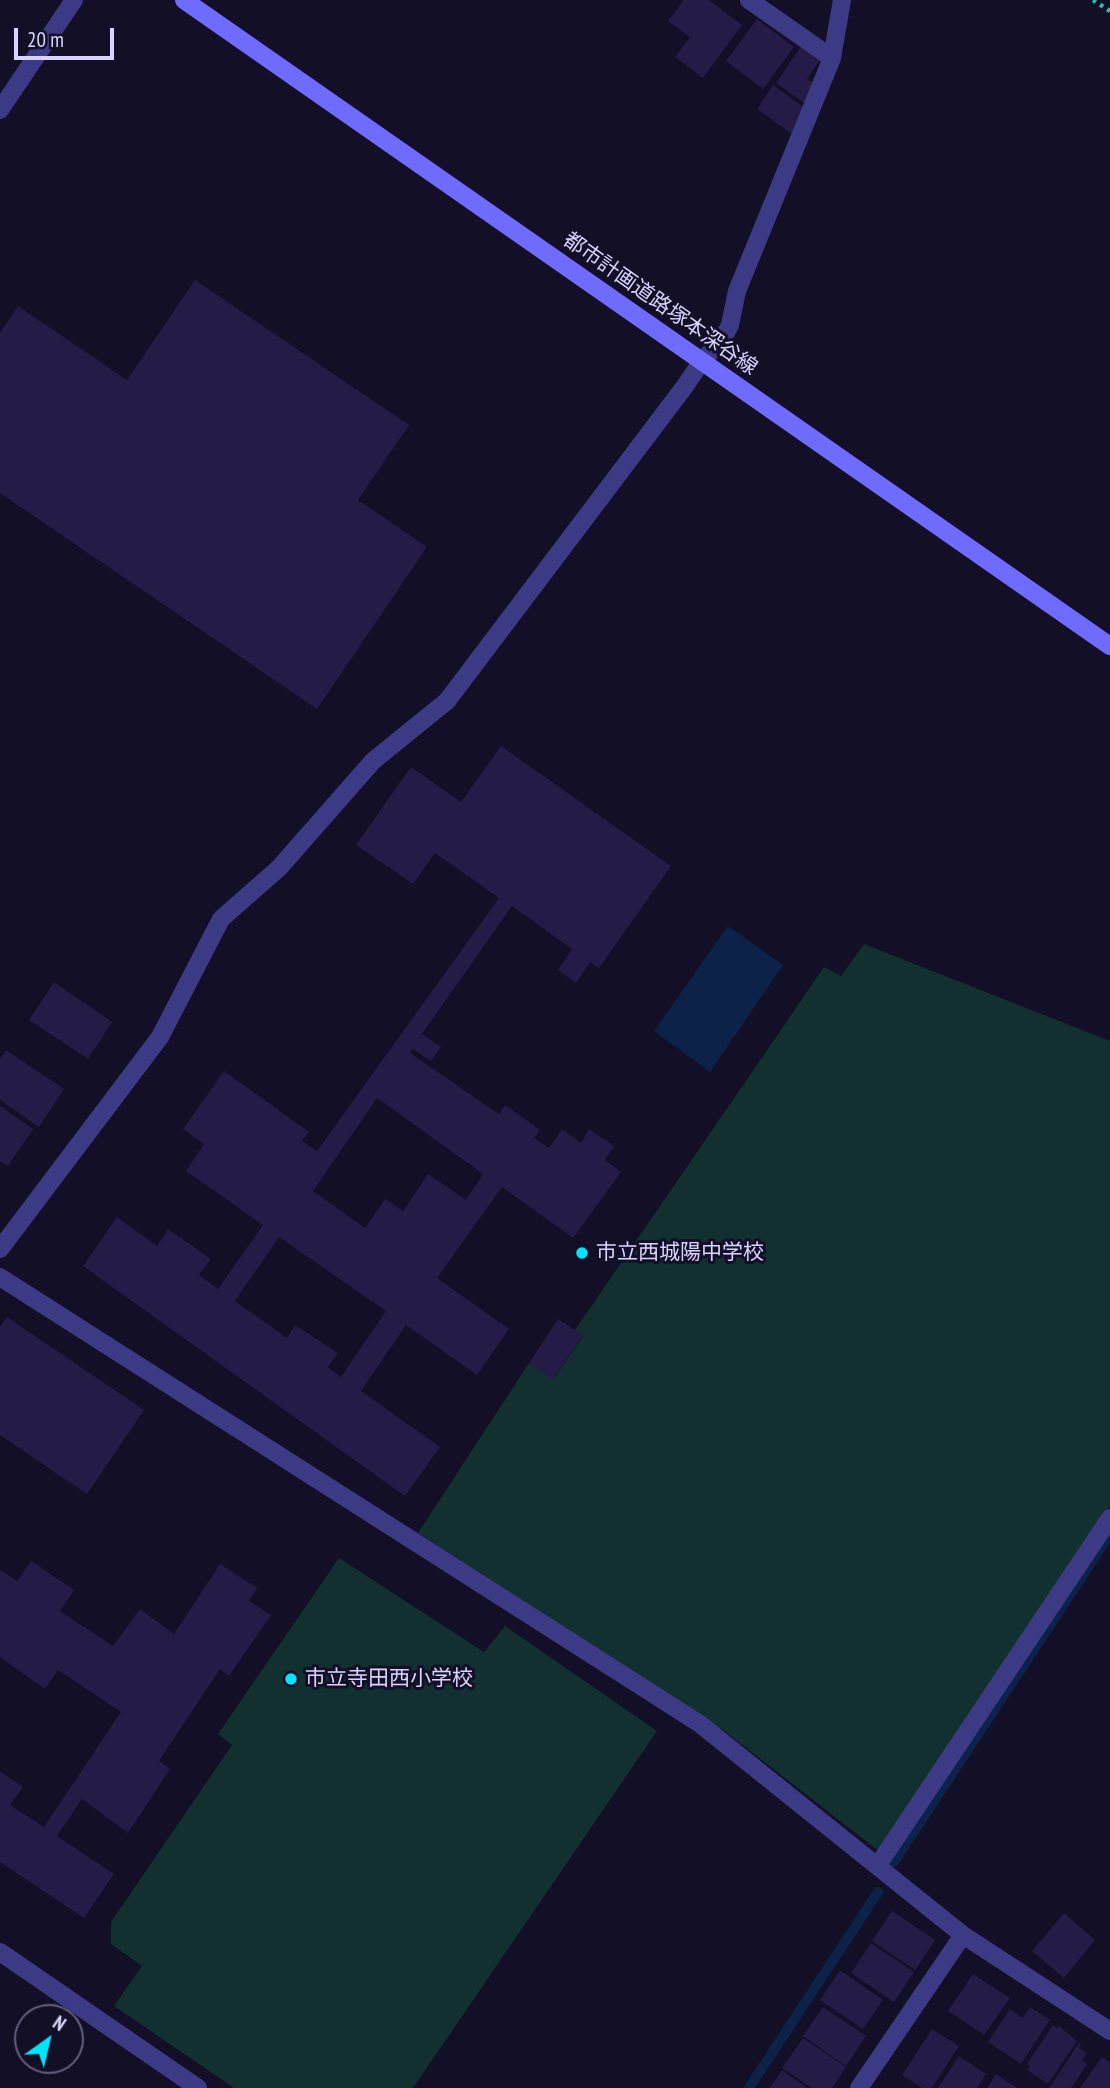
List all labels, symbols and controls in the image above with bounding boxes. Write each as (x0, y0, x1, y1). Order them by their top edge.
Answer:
scale bar (18, 14, 117, 58)
text: 20 m (27, 26, 64, 53)
street label: 都市計画道路塚本深谷線 (558, 227, 762, 381)
place label: 市立西城陽中学校 (596, 1240, 764, 1266)
marker: 市立西城陽中学校 (574, 1245, 590, 1261)
place label: 市立寺田西小学校 (305, 1666, 473, 1692)
marker: 市立寺田西小学校 (283, 1671, 299, 1687)
north arrow (14, 2004, 84, 2074)
text: N (49, 2010, 71, 2036)

